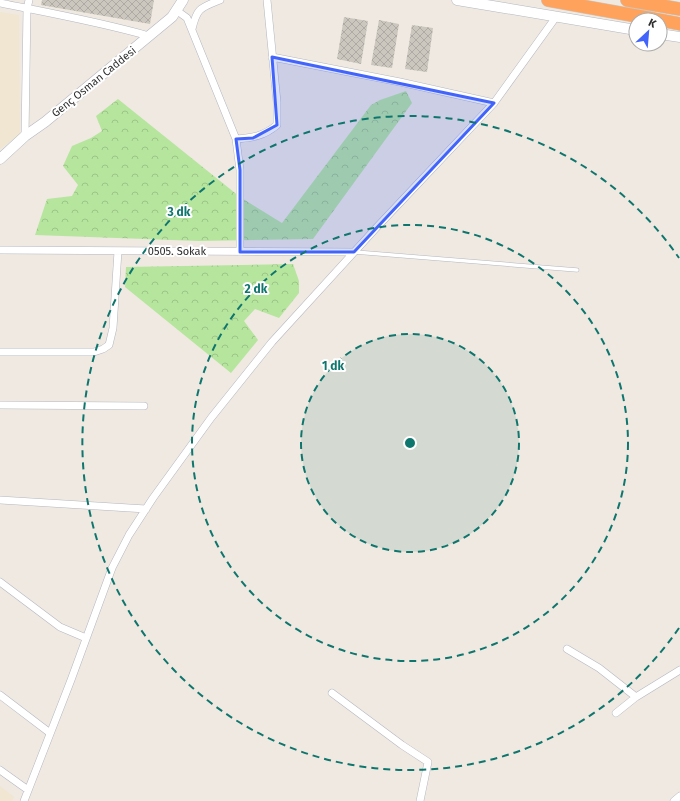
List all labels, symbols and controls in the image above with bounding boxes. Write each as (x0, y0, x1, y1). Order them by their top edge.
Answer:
north arrow (628, 12, 668, 52)
text: K (646, 16, 659, 31)
street label: Genç Osman Caddesi (49, 44, 139, 120)
text: 3 dk (167, 205, 191, 219)
street label: 0505. Sokak (148, 245, 207, 258)
text: 2 dk (245, 282, 268, 296)
text: 1 dk (322, 359, 344, 373)
centre of rings (403, 436, 417, 450)

